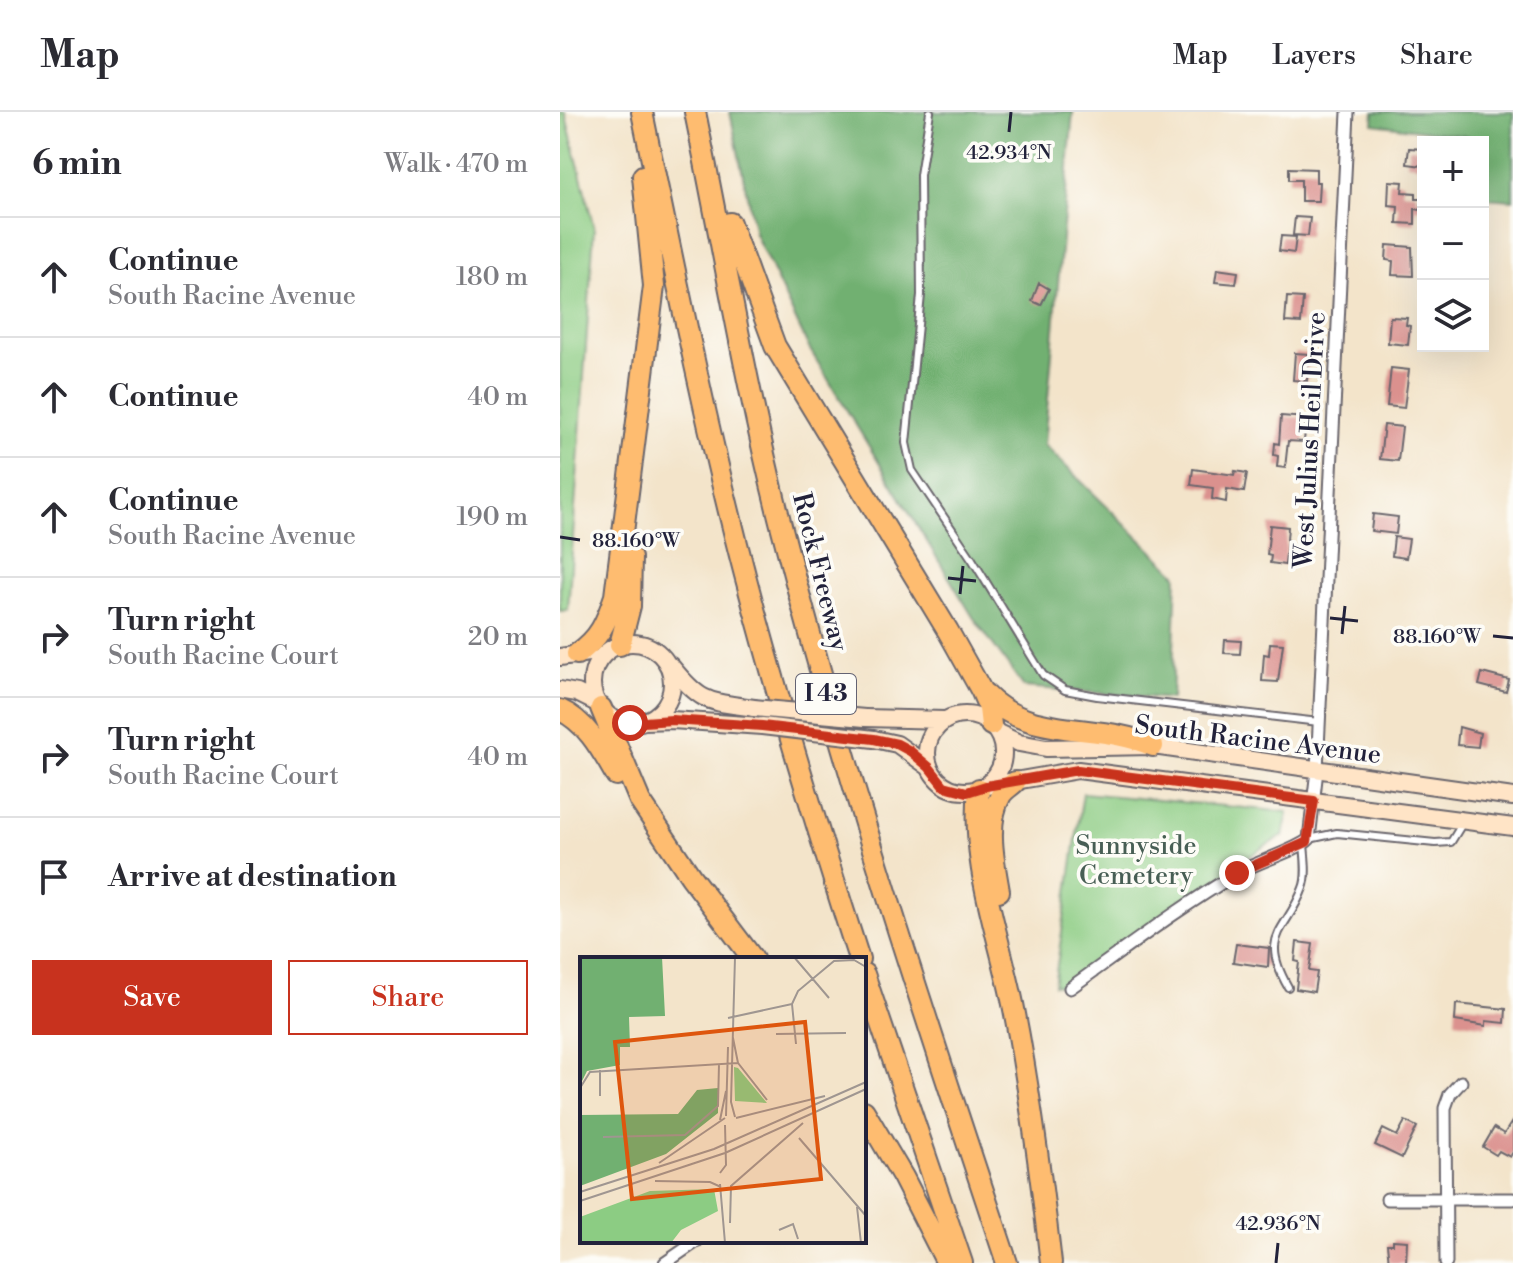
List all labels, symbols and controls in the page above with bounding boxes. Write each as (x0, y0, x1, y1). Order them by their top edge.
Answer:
text: Map (40, 32, 120, 79)
text: Map (1173, 38, 1228, 73)
text: Layers (1272, 38, 1356, 73)
text: Share (1400, 38, 1473, 73)
map controls (1417, 136, 1489, 352)
button: + (1417, 136, 1489, 208)
text: 42.934°N (966, 141, 1052, 166)
text: 6 min (32, 143, 122, 185)
text: Walk · 470 m (384, 148, 528, 180)
button: − (1417, 208, 1489, 280)
text: Continue (108, 242, 239, 280)
icon: ahead (32, 255, 76, 299)
text: 180 m (456, 261, 528, 293)
text: South Racine Avenue (108, 280, 356, 312)
button: layers (1417, 280, 1489, 352)
street label: West Julius Heil Drive (1287, 311, 1333, 570)
icon: ahead (32, 375, 76, 419)
text: Continue (108, 378, 239, 416)
text: 40 m (467, 381, 528, 413)
text: Continue (108, 482, 239, 520)
street label: Rock Freeway (785, 489, 855, 655)
icon: ahead (32, 495, 76, 539)
text: 190 m (457, 501, 528, 533)
text: South Racine Avenue (108, 520, 356, 552)
text: 88.160°W (592, 529, 681, 554)
text: Turn right (108, 602, 255, 640)
icon: right (32, 615, 76, 659)
text: 20 m (468, 621, 528, 653)
text: 88.160°W (1393, 625, 1482, 650)
text: South Racine Court (108, 640, 339, 672)
road number: I 43 (796, 674, 856, 714)
route start (612, 705, 648, 741)
street label: South Racine Avenue (1133, 709, 1383, 771)
text: Turn right (108, 722, 255, 760)
icon: right (32, 735, 76, 779)
text: 40 m (467, 741, 528, 773)
text: South Racine Court (108, 760, 339, 792)
park label: Sunnyside Cemetery (1075, 830, 1197, 892)
icon: arrive (32, 855, 76, 899)
route end (1219, 855, 1255, 891)
text: Arrive at destination (108, 858, 397, 896)
inset map (580, 957, 866, 1243)
button: Save (32, 960, 272, 1035)
button: Share (288, 960, 528, 1035)
text: 42.936°N (1235, 1212, 1321, 1237)

